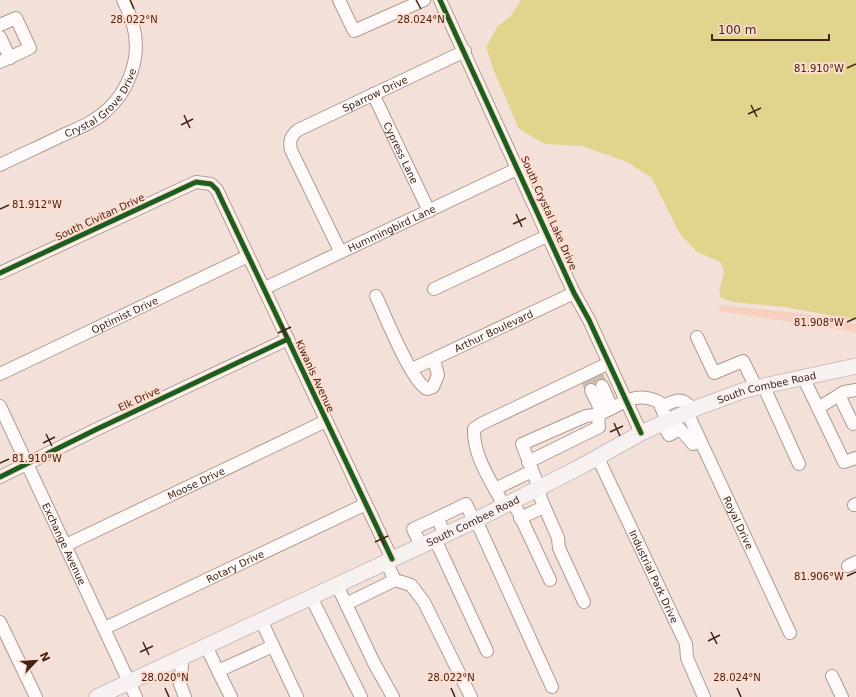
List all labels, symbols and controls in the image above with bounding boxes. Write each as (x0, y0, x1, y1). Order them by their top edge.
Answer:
text: 28.022°N (110, 14, 158, 25)
text: 28.024°N (397, 14, 445, 25)
scale bar (712, 16, 829, 42)
text: 100 m (718, 23, 756, 37)
text: 81.910°W (794, 63, 844, 74)
street label: Crystal Grove Drive (63, 67, 138, 139)
street label: Sparrow Drive (341, 73, 409, 114)
street label: Cypress Lane (382, 120, 421, 185)
street label: South Crystal Lake Drive (519, 154, 579, 272)
street label: South Civitan Drive (54, 192, 146, 242)
text: 81.912°W (12, 199, 62, 210)
street label: Hummingbird Lane (346, 203, 437, 254)
street label: Optimist Drive (90, 294, 160, 335)
street label: Arthur Boulevard (452, 308, 535, 354)
text: 81.908°W (794, 317, 844, 328)
street label: Kiwanis Avenue (293, 338, 337, 414)
street label: South Combee Road (715, 369, 817, 405)
street label: Elk Drive (116, 385, 162, 413)
text: 81.910°W (12, 453, 62, 464)
street label: Moose Drive (166, 465, 226, 501)
street label: South Combee Road (424, 493, 521, 548)
street label: Royal Drive (721, 494, 756, 551)
street label: Exchange Avenue (40, 501, 88, 586)
street label: Industrial Park Drive (627, 528, 681, 625)
street label: Rotary Drive (204, 548, 266, 585)
text: 81.906°W (794, 571, 844, 582)
north arrow (16, 641, 56, 681)
text: N (37, 650, 52, 664)
text: 28.020°N (141, 672, 189, 683)
text: 28.022°N (427, 672, 475, 683)
text: 28.024°N (713, 672, 761, 683)

